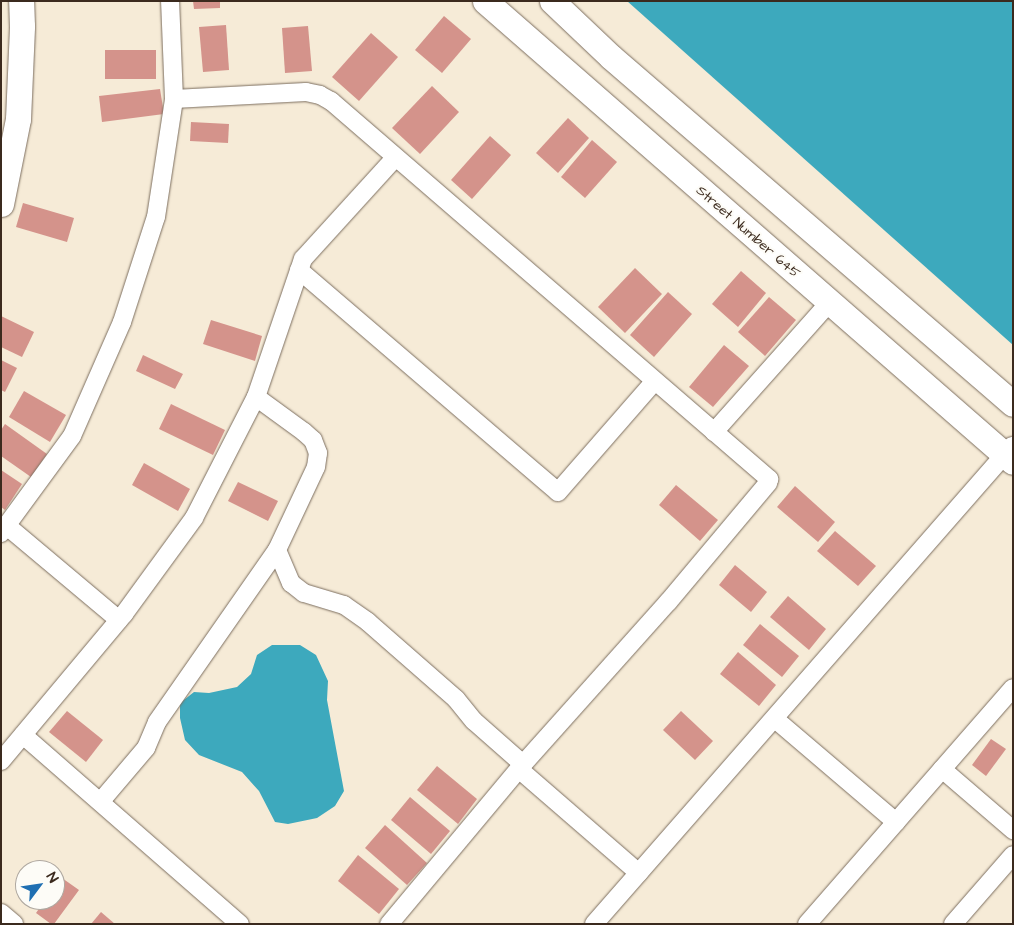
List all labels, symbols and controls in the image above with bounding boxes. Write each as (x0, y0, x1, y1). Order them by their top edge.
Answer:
street label: Street Number 645 (692, 182, 804, 282)
north arrow (15, 860, 65, 910)
text: N (41, 869, 63, 887)

